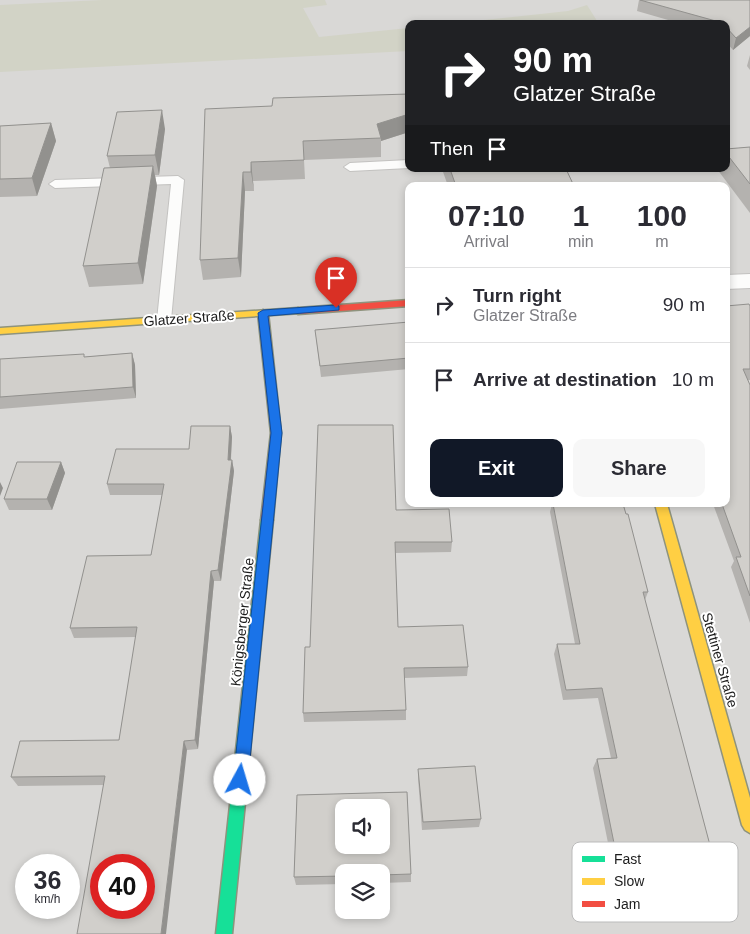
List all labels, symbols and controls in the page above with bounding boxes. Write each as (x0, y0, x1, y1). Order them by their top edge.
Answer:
icon: right (430, 40, 495, 105)
text: 90 m (513, 40, 593, 79)
text: Glatzer Straße (513, 81, 656, 106)
icon: arrive (483, 135, 511, 163)
text: Then (430, 138, 473, 159)
text: 07:10 (448, 199, 525, 232)
text: 1 (572, 199, 589, 232)
text: 100 (637, 199, 687, 232)
text: Arrival (464, 233, 509, 250)
text: min (568, 233, 594, 250)
text: m (655, 233, 668, 250)
pin (315, 257, 357, 308)
icon: arrive (322, 264, 350, 292)
text: Turn right (473, 285, 561, 306)
icon: right (430, 291, 458, 319)
text: 90 m (663, 294, 705, 315)
street label: Glatzer Straße (143, 307, 235, 329)
text: Glatzer Straße (473, 307, 577, 324)
icon: arrive (430, 366, 458, 394)
text: Arrive at destination (473, 369, 657, 390)
text: 10 m (672, 369, 714, 390)
button: Exit (430, 439, 563, 497)
button: Share (573, 439, 705, 497)
street label: Königsberger Straße (227, 557, 257, 687)
street label: Stettiner Straße (699, 611, 741, 710)
position arrow (213, 753, 265, 805)
map controls (335, 799, 390, 919)
button: sound (335, 799, 390, 854)
legend (572, 842, 738, 922)
text: Fast (614, 851, 641, 867)
speed limit sign: 40 (90, 854, 155, 919)
button: layers (335, 864, 390, 919)
text: 36 (34, 866, 61, 894)
text: Slow (614, 873, 645, 889)
text: km/h (34, 892, 61, 906)
text: Jam (614, 896, 640, 912)

